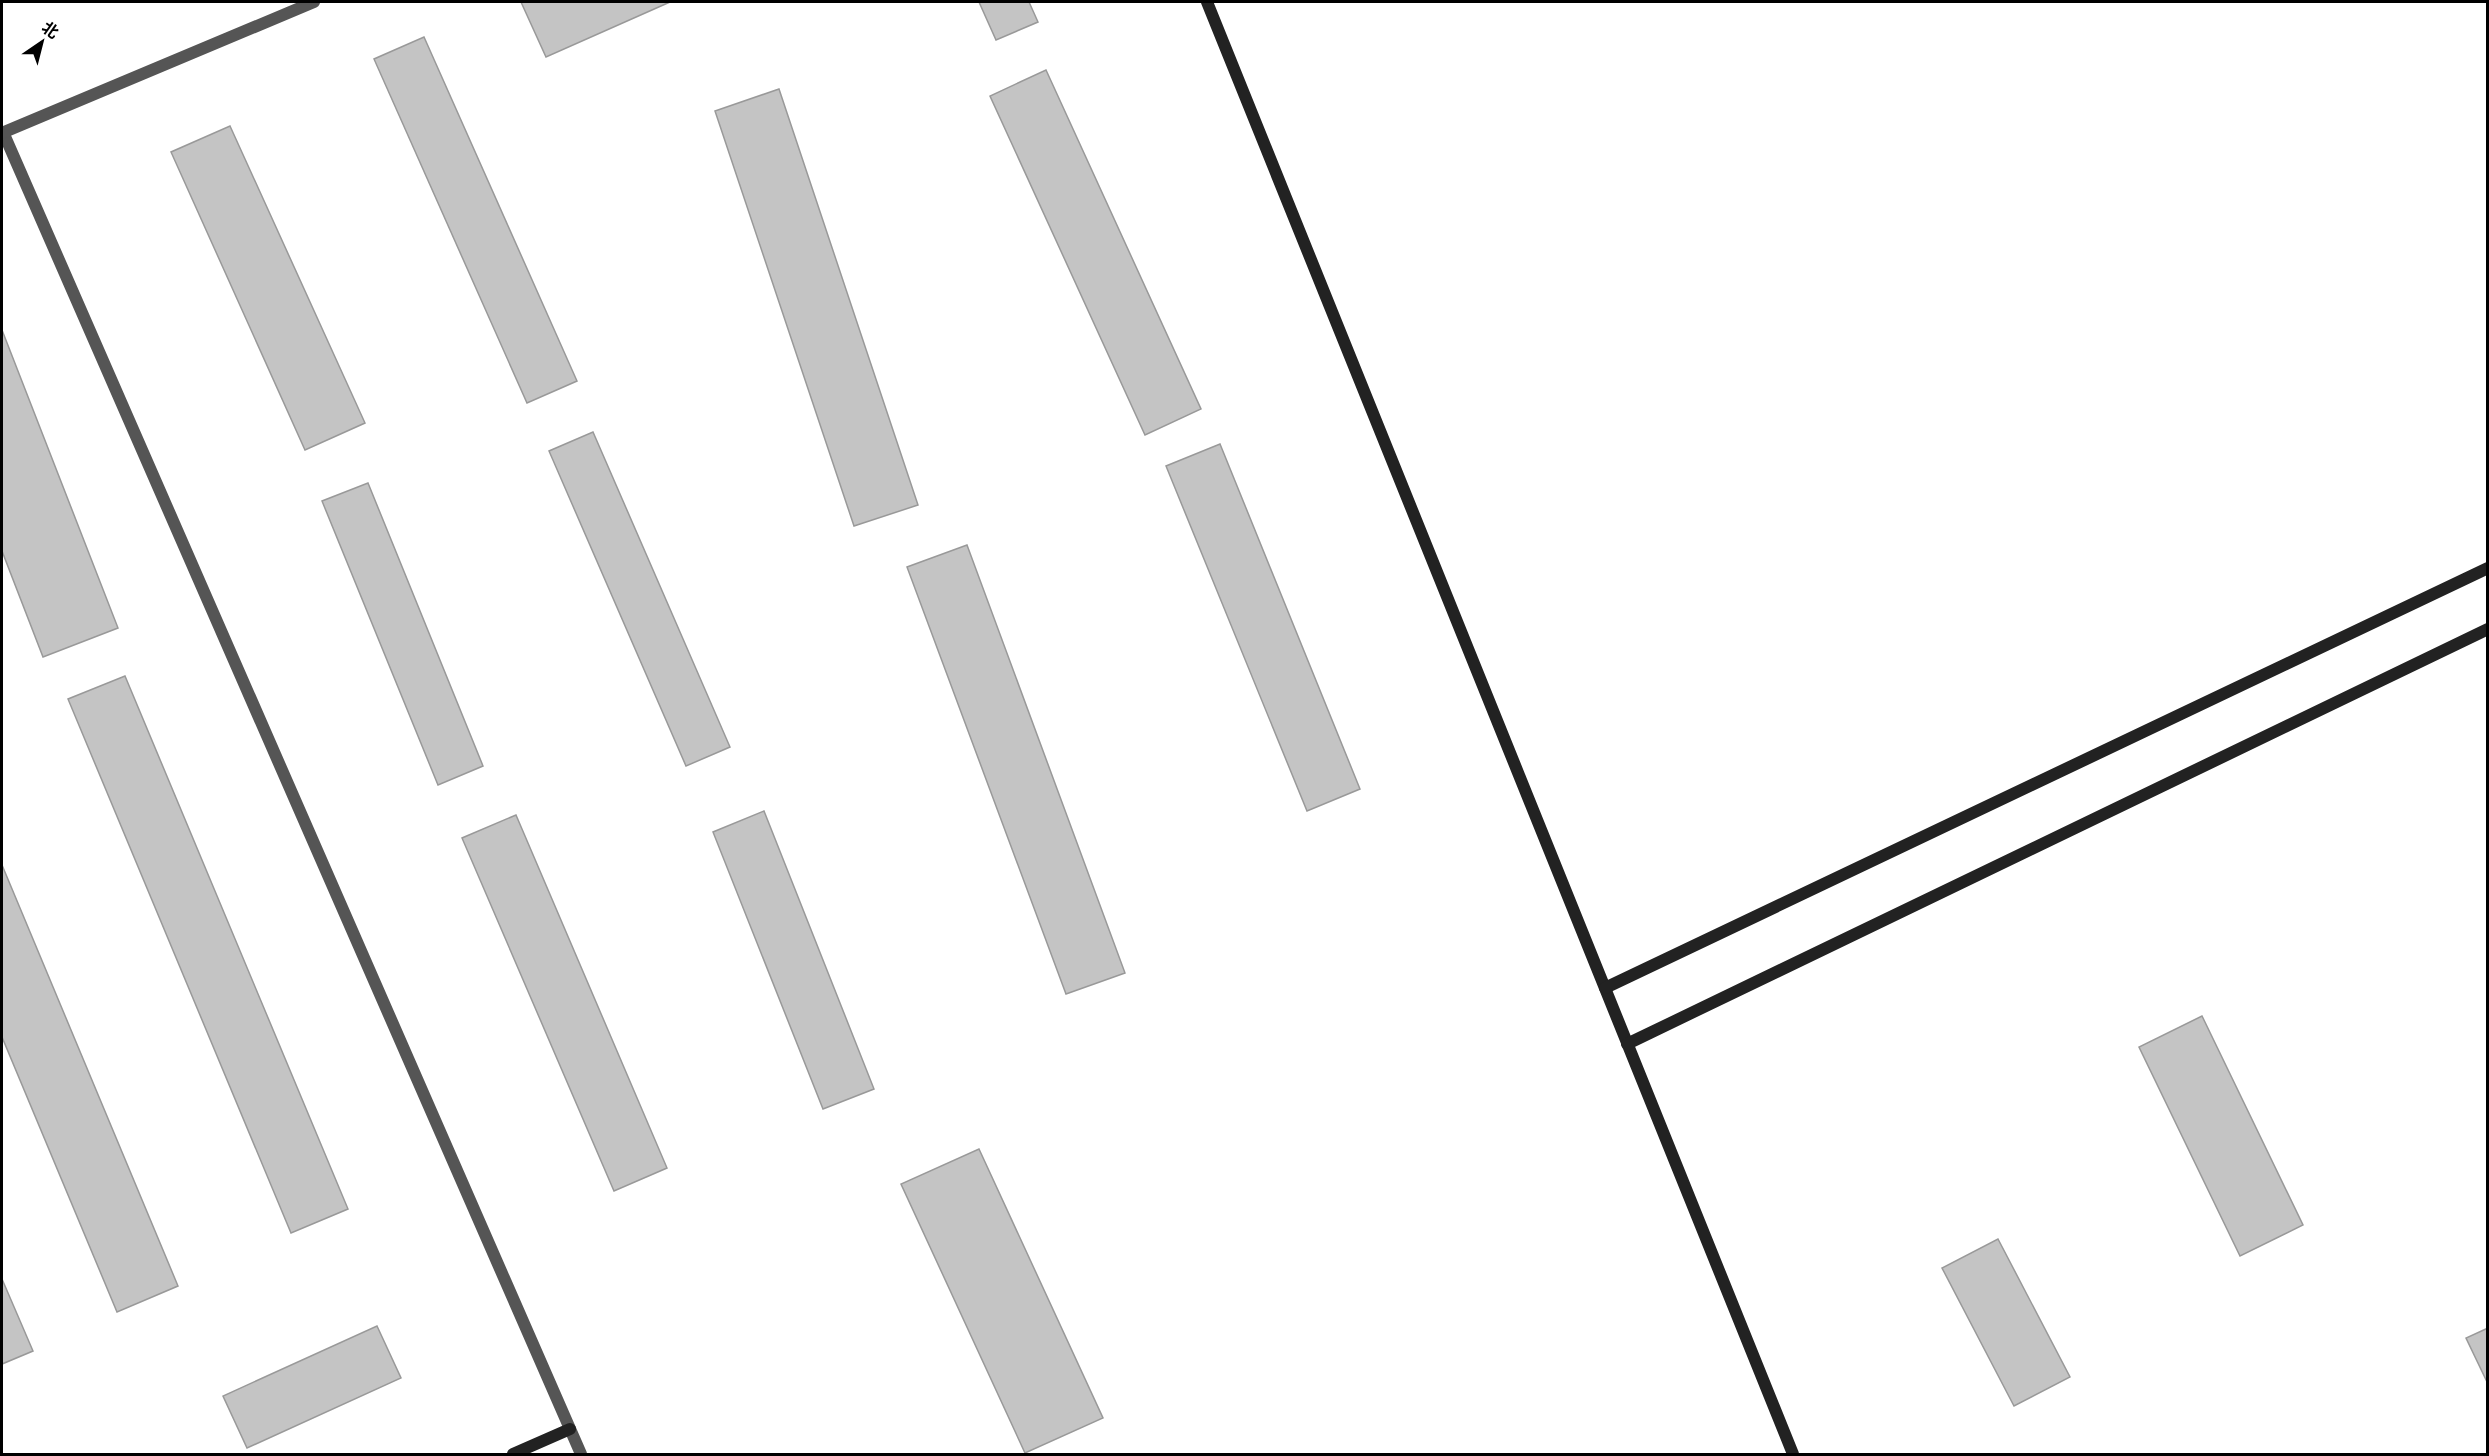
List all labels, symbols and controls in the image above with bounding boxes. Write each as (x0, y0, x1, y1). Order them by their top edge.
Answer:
north arrow (12, 12, 72, 72)
text: 北 (38, 18, 62, 42)

